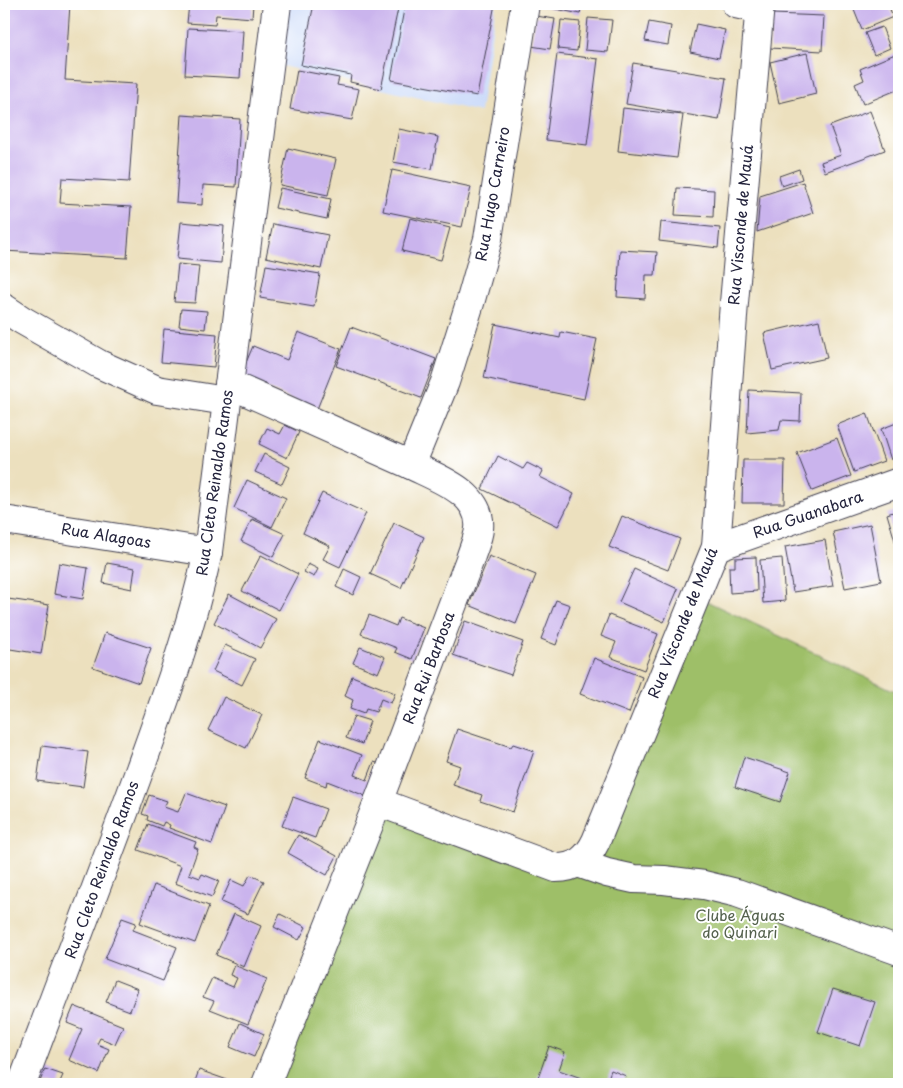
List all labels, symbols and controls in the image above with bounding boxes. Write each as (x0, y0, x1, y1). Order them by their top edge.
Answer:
street label: Rua Hugo Carneiro (468, 125, 515, 263)
street label: Rua Visconde de Mauá (721, 143, 758, 306)
street label: Rua Cleto Reinaldo Ramos (189, 388, 238, 577)
street label: Rua Guanabara (749, 484, 866, 543)
street label: Rua Alagoas (60, 516, 153, 553)
street label: Rua Visconde de Mauá (641, 543, 723, 701)
street label: Rua Rui Barbosa (396, 607, 460, 727)
street label: Rua Cleto Reinaldo Ramos (58, 777, 143, 962)
park label: Clube Águas do Quinari (695, 903, 785, 943)

